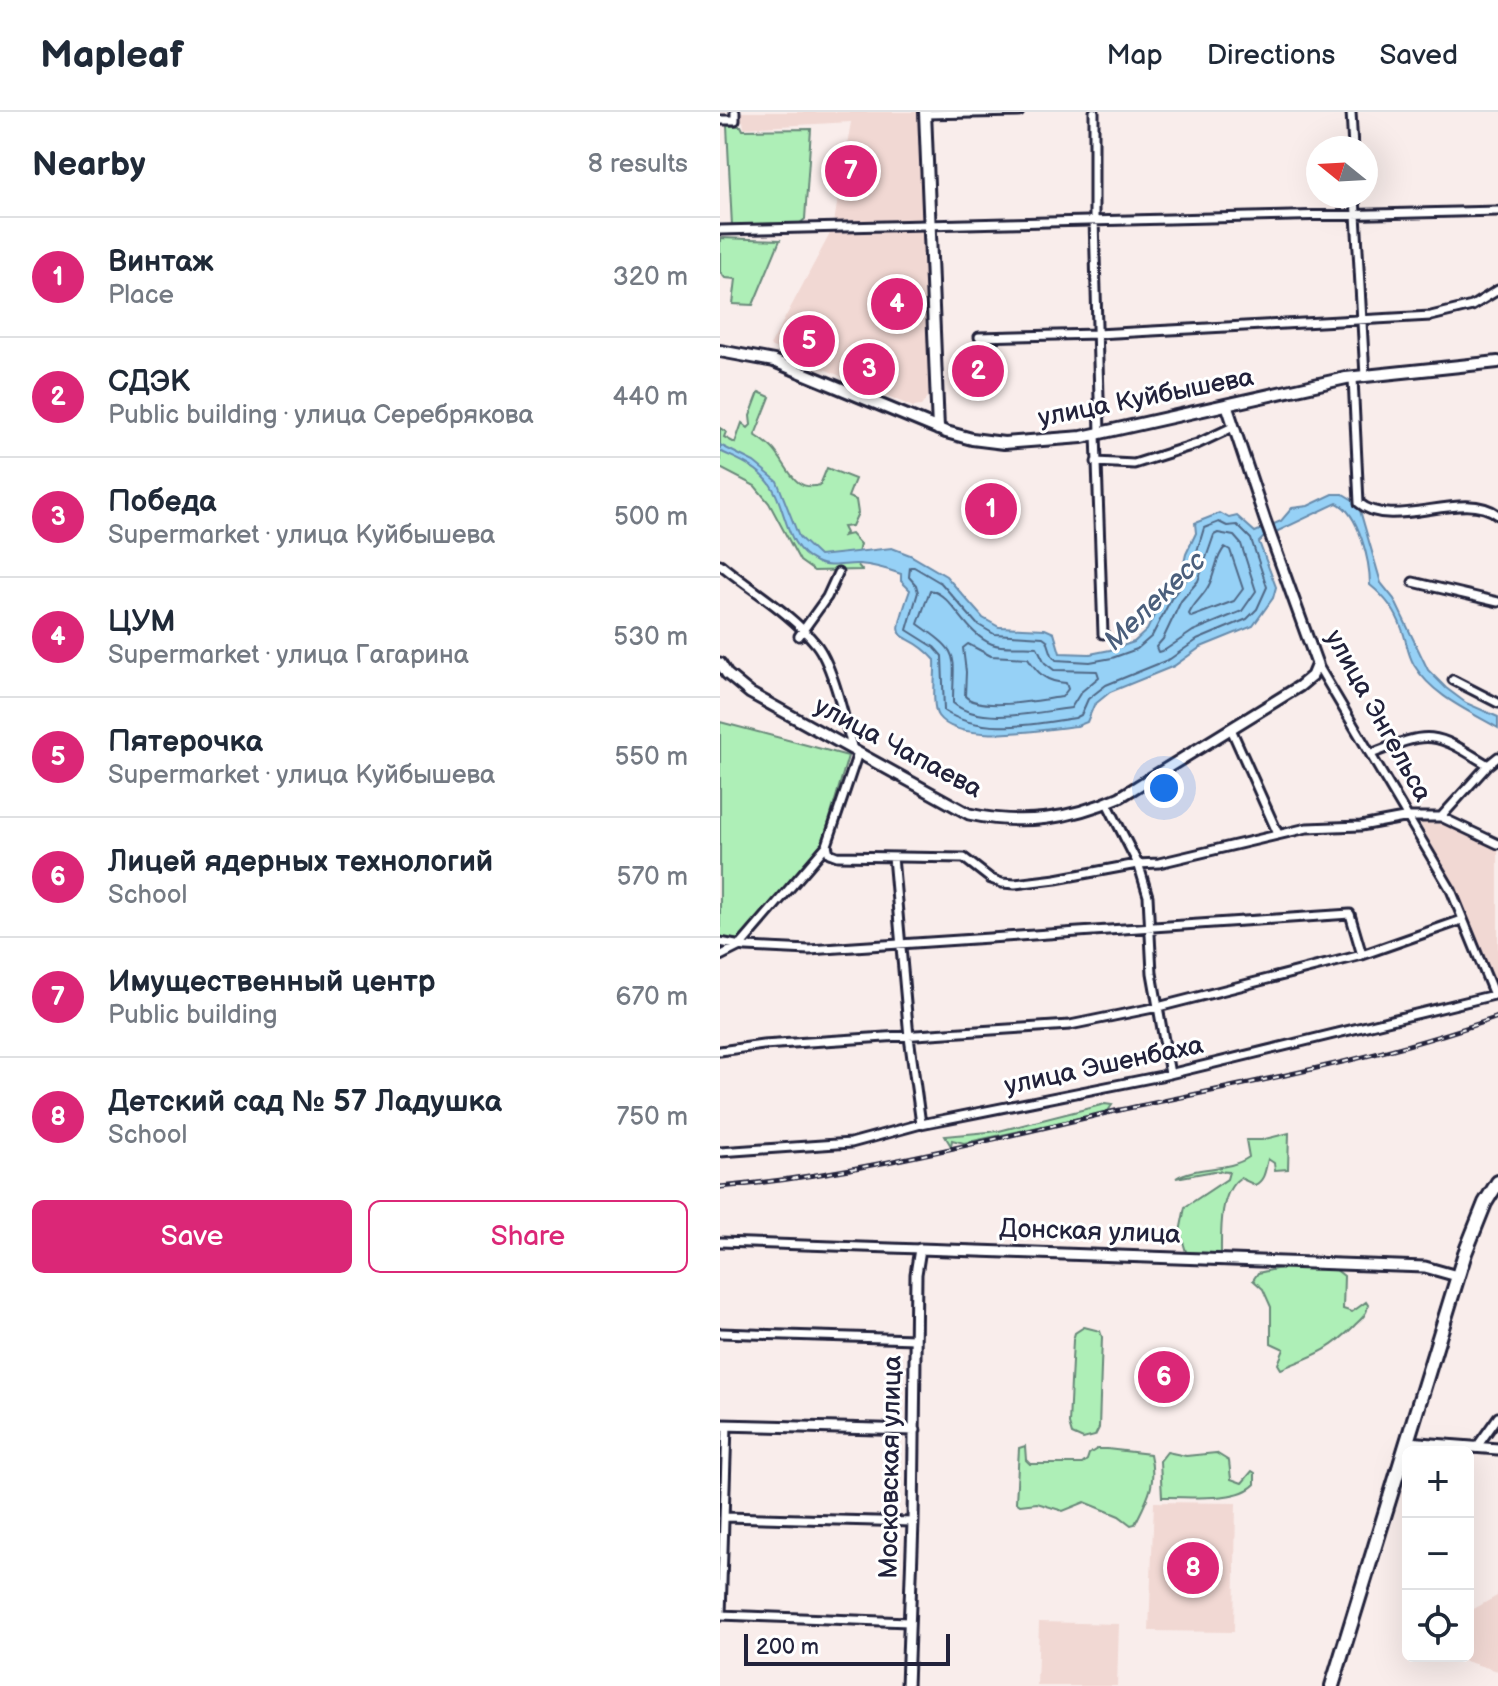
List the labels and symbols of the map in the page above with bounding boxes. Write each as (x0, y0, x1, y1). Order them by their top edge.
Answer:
north arrow (1306, 136, 1378, 208)
pin: 7 (825, 141, 877, 201)
pin: 4 (871, 274, 923, 334)
pin: 5 (783, 311, 835, 371)
pin: 3 (843, 339, 895, 399)
pin: 2 (952, 341, 1004, 401)
street label: улица Куйбышева (1036, 362, 1256, 434)
pin: 1 (965, 479, 1017, 539)
water label: Мелекесс (1097, 544, 1213, 658)
street label: улица Энгельса (1318, 625, 1438, 807)
street label: улица Чапаева (809, 691, 987, 805)
your location (1144, 768, 1184, 808)
street label: улица Эшенбаха (1002, 1030, 1206, 1102)
street label: Донская улица (999, 1213, 1181, 1251)
pin: 6 (1138, 1347, 1190, 1407)
street label: Московская улица (874, 1355, 908, 1579)
pin: 8 (1167, 1538, 1219, 1598)
scale bar (744, 1630, 950, 1666)

